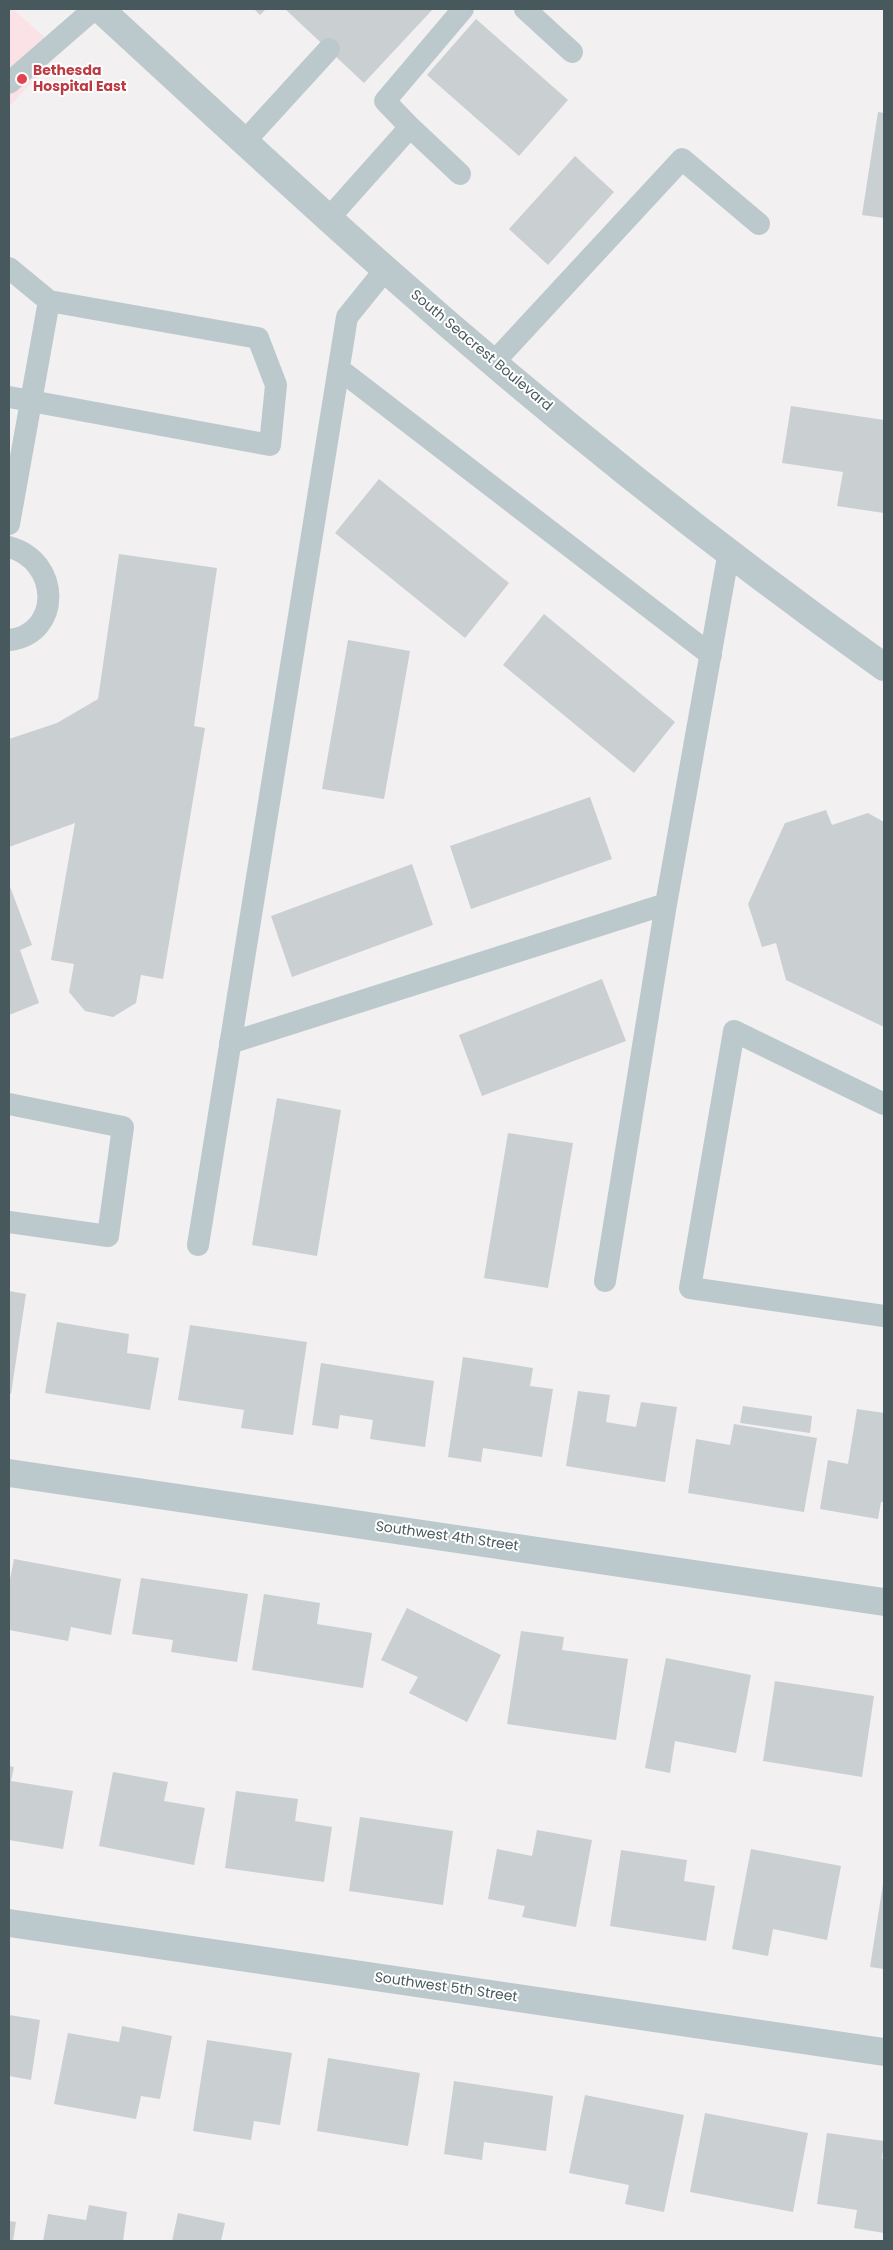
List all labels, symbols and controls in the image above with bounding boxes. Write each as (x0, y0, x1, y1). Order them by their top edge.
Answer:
place label: Bethesda Hospital East (33, 63, 126, 95)
marker: Bethesda Hospital East (15, 72, 29, 86)
street label: South Seacrest Boulevard (407, 287, 555, 415)
street label: Southwest 4th Street (374, 1519, 520, 1555)
street label: Southwest 5th Street (373, 1970, 519, 2006)

